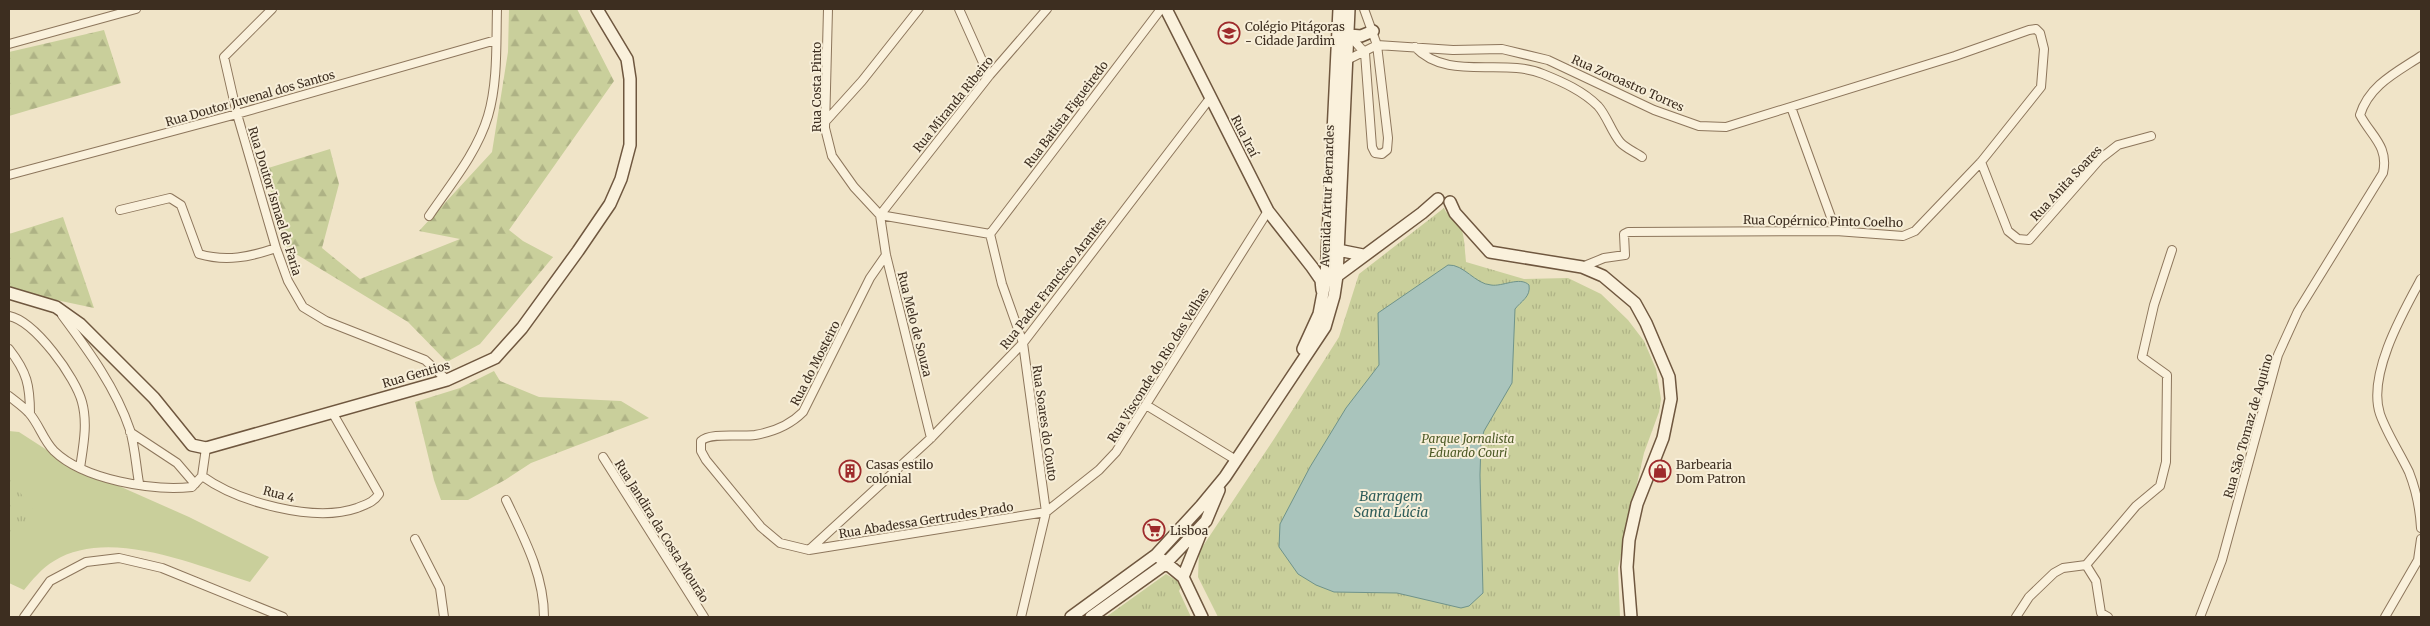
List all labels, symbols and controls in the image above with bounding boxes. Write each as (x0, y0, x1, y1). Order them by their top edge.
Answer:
place label: Colégio Pitágoras - Cidade Jardim (1245, 19, 1345, 48)
school or university icon: Colégio Pitágoras - Cidade Jardim (1217, 21, 1241, 45)
street label: Rua Costa Pinto (809, 42, 824, 132)
street label: Rua Zoroastro Torres (1569, 51, 1687, 115)
street label: Rua Miranda Ribeiro (910, 53, 996, 155)
street label: Rua Batista Figueiredo (1021, 58, 1111, 170)
street label: Rua Doutor Juvenal dos Santos (164, 67, 337, 129)
street label: Rua Iraí (1228, 113, 1262, 160)
street label: Avenida Artur Bernardes (1317, 124, 1337, 268)
street label: Rua Doutor Ismael de Faria (245, 125, 305, 278)
street label: Rua Anita Soares (2027, 142, 2105, 224)
street label: Rua Copérnico Pinto Coelho (1743, 212, 1903, 230)
street label: Rua Padre Francisco Arantes (997, 214, 1109, 352)
street label: Rua Melo de Souza (895, 270, 935, 379)
street label: Rua Visconde do Rio das Velhas (1104, 285, 1212, 445)
street label: Rua do Mosteiro (787, 318, 843, 408)
street label: Rua São Tomaz de Aquino (2220, 352, 2276, 500)
street label: Rua Gentios (381, 357, 452, 391)
street label: Rua Soares do Couto (1029, 364, 1061, 482)
park label: Parque Jornalista Eduardo Couri (1422, 431, 1515, 460)
street label: Rua Jandira da Costa Mourão (612, 457, 712, 605)
place label: Casas estilo colonial (866, 457, 933, 486)
place label: Barbearia Dom Patron (1676, 457, 1746, 486)
building icon: Casas estilo colonial (838, 459, 862, 483)
shop icon: Barbearia Dom Patron (1648, 459, 1672, 483)
street label: Rua 4 (261, 483, 297, 506)
water label: Barragem Santa Lúcia (1354, 487, 1428, 521)
street label: Rua Abadessa Gertrudes Prado (838, 499, 1014, 541)
supermarket icon: Lisboa (1142, 518, 1166, 542)
place label: Lisboa (1170, 523, 1209, 538)

